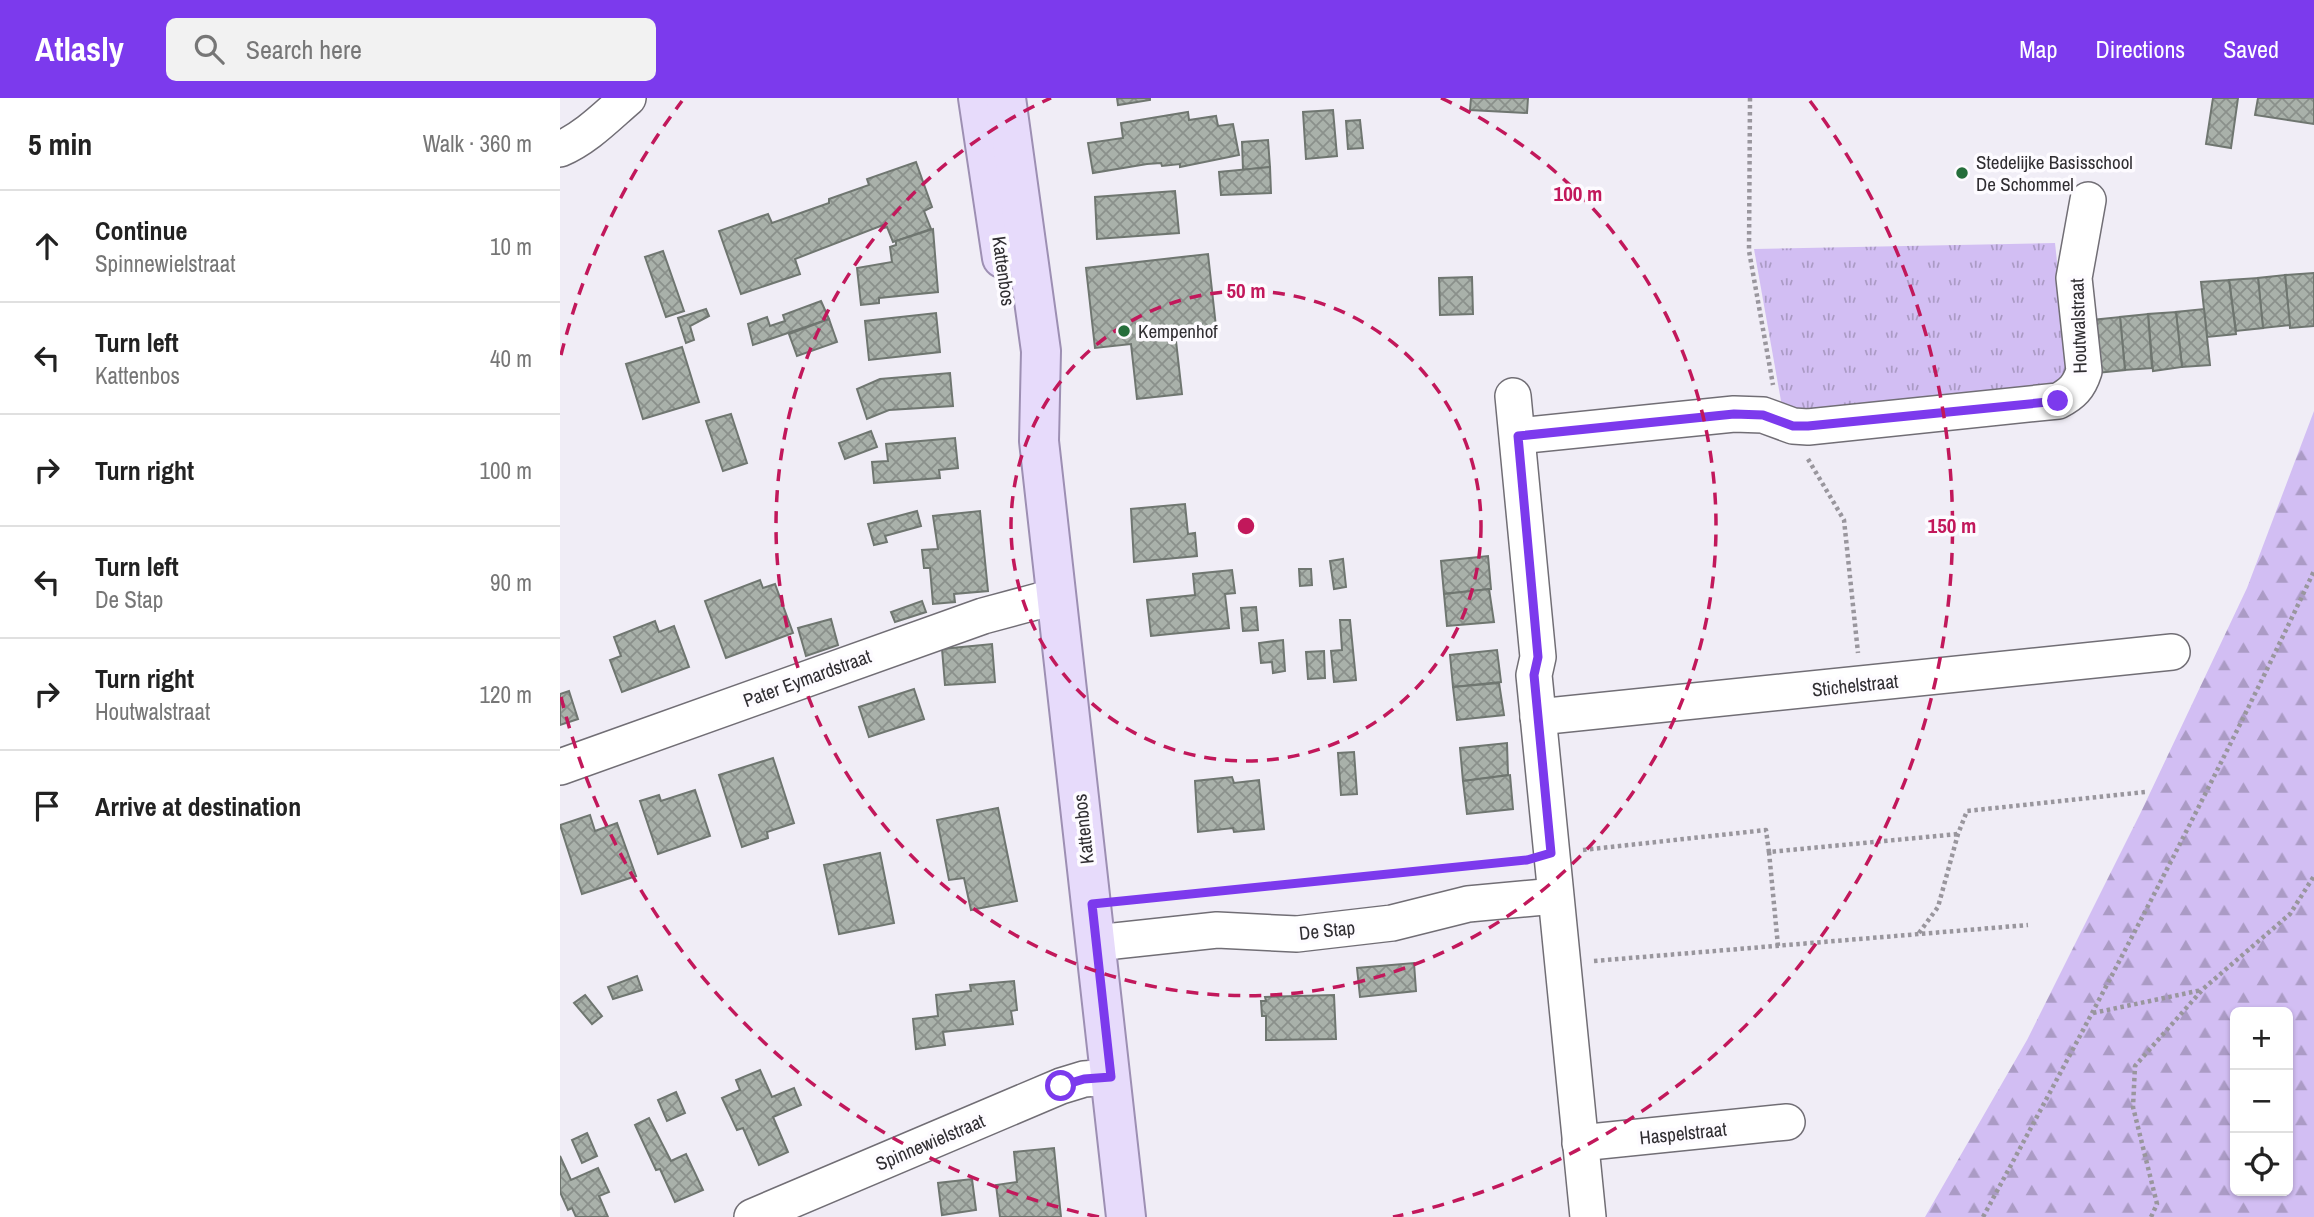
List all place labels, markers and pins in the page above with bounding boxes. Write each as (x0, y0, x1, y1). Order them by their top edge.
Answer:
place label: Stedelijke Basisschool De Schommel (1976, 149, 2133, 197)
marker: Stedelijke Basisschool De Schommel (1954, 165, 1970, 181)
place label: Kempenhof (1138, 318, 1218, 344)
marker: Kempenhof (1116, 323, 1132, 339)
centre of rings (1234, 514, 1258, 538)

